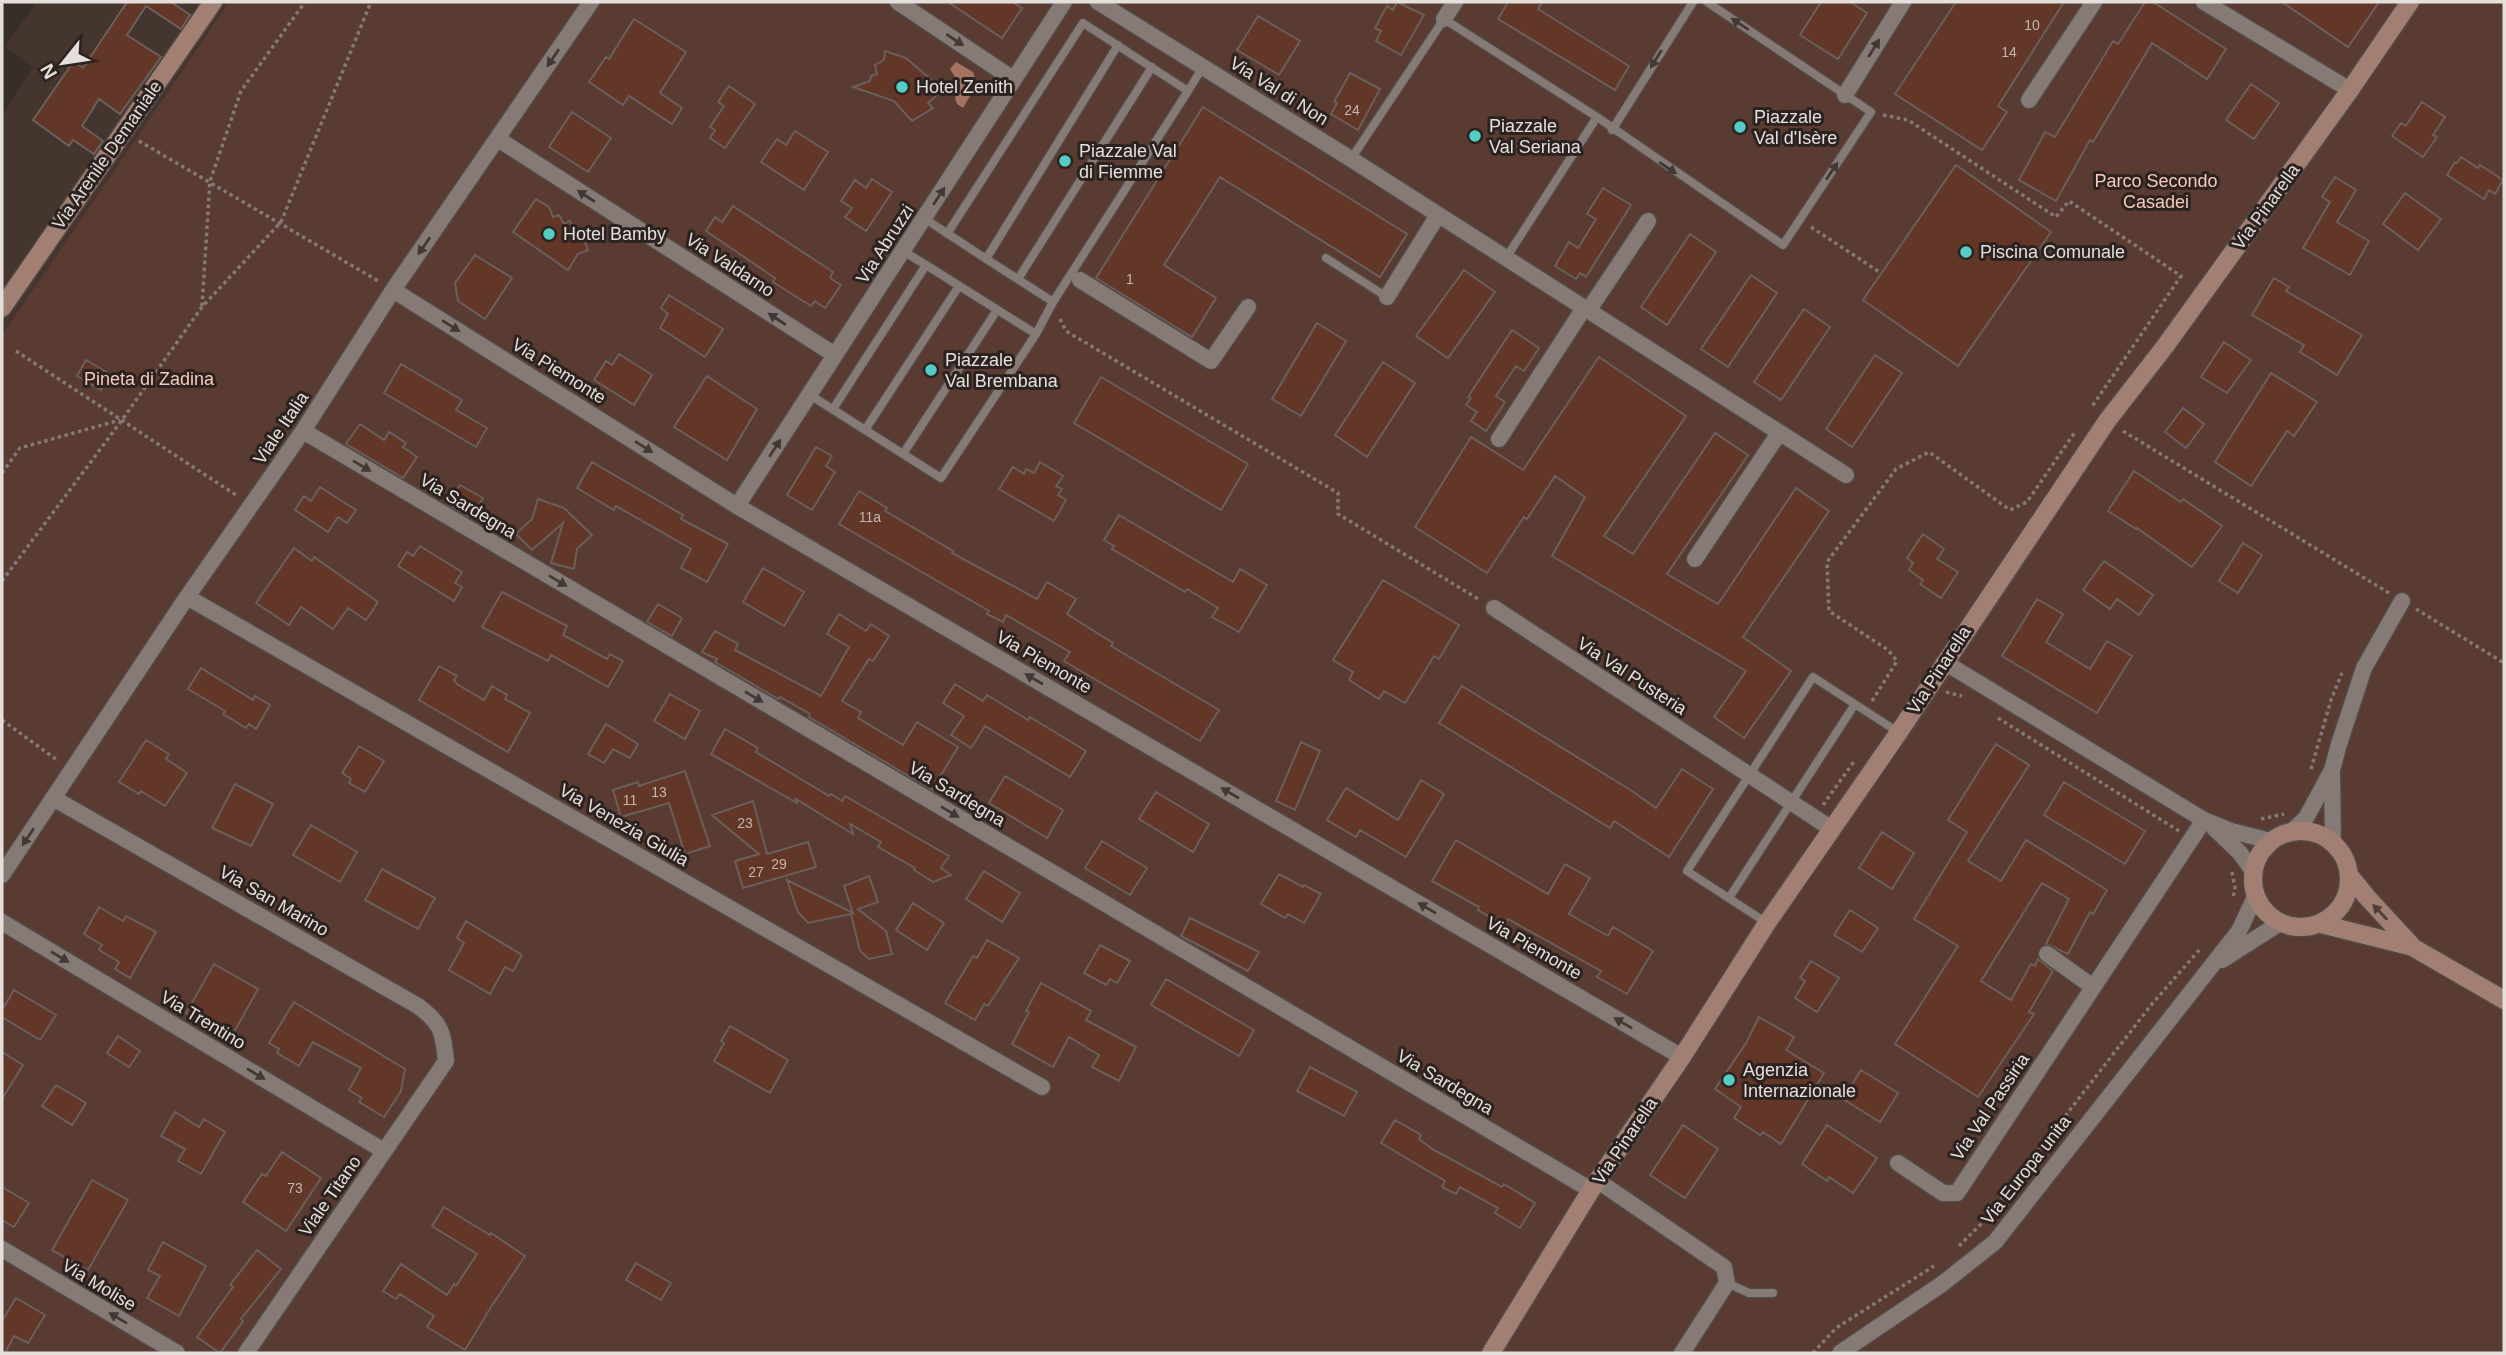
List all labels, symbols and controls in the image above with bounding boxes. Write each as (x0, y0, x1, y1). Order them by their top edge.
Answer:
one-way arrow (1731, 17, 1749, 31)
house number: 10 (2024, 17, 2040, 33)
north arrow (28, 28, 98, 98)
one-way arrow (945, 33, 964, 46)
one-way arrow (1868, 39, 1881, 58)
house number: 14 (2001, 44, 2017, 60)
one-way arrow (546, 49, 560, 67)
one-way arrow (1650, 50, 1663, 69)
street label: Via Val di Non (1226, 53, 1332, 129)
text: N (36, 60, 61, 82)
street label: Via Arenile Demaniale (48, 77, 166, 233)
place label: Hotel Zenith (916, 77, 1013, 97)
marker: Hotel Zenith (894, 79, 910, 95)
house number: 24 (1344, 102, 1360, 118)
place label: Piazzale Val d'Isère (1754, 107, 1837, 148)
place label: Piazzale Val Seriana (1489, 116, 1582, 157)
marker: Piazzale Val d'Isère (1732, 119, 1748, 135)
marker: Piazzale Val Seriana (1467, 128, 1483, 144)
place label: Piazzale Val di Fiemme (1079, 141, 1177, 182)
marker: Piazzale Val di Fiemme (1057, 153, 1073, 169)
street label: Via Pinarella (2228, 160, 2304, 254)
one-way arrow (1659, 161, 1677, 175)
one-way arrow (1825, 161, 1838, 180)
park label: Parco Secondo Casadei (2094, 171, 2218, 212)
one-way arrow (932, 186, 945, 206)
one-way arrow (576, 189, 596, 202)
street label: Via Abruzzi (852, 201, 918, 287)
place label: Hotel Bamby (563, 224, 666, 244)
marker: Hotel Bamby (541, 226, 557, 242)
street label: Via Valdarno (682, 229, 778, 301)
one-way arrow (417, 237, 431, 255)
place label: Piscina Comunale (1980, 242, 2125, 262)
marker: Piscina Comunale (1958, 244, 1974, 260)
house number: 1 (1126, 271, 1134, 287)
one-way arrow (768, 312, 787, 325)
one-way arrow (442, 320, 461, 333)
street label: Via Piemonte (508, 334, 610, 408)
place label: Piazzale Val Brembana (945, 350, 1059, 391)
marker: Piazzale Val Brembana (923, 362, 939, 378)
park label: Pineta di Zadina (84, 369, 215, 389)
street label: Viale Italia (250, 387, 313, 468)
one-way arrow (768, 439, 781, 458)
one-way arrow (634, 441, 654, 454)
one-way arrow (352, 459, 371, 472)
street label: Via Sardegna (416, 469, 521, 543)
house number: 11a (859, 509, 881, 525)
one-way arrow (548, 575, 567, 587)
street label: Via Pinarella (1903, 621, 1975, 718)
street label: Via Piemonte (993, 627, 1095, 697)
street label: Via Val Pusteria (1574, 633, 1691, 719)
one-way arrow (1024, 673, 1044, 685)
one-way arrow (744, 690, 763, 703)
street label: Via Sardegna (905, 757, 1010, 831)
street label: Via Venezia Giulia (556, 780, 693, 871)
house number: 13 (651, 784, 667, 800)
one-way arrow (1221, 787, 1240, 800)
house number: 11 (623, 792, 637, 808)
one-way arrow (940, 806, 959, 818)
house number: 23 (737, 815, 753, 831)
one-way arrow (21, 827, 34, 846)
house number: 29 (771, 856, 787, 872)
street label: Via San Marino (216, 862, 332, 940)
house number: 27 (748, 864, 764, 880)
one-way arrow (1417, 902, 1436, 914)
one-way arrow (2373, 904, 2389, 921)
street label: Via Piemonte (1483, 913, 1585, 983)
one-way arrow (51, 951, 70, 964)
street label: Via Trentino (157, 987, 249, 1053)
one-way arrow (1614, 1017, 1633, 1029)
street label: Via Sardegna (1393, 1045, 1498, 1119)
street label: Via Val Passiria (1947, 1049, 2034, 1164)
place label: Agenzia Internazionale (1743, 1060, 1856, 1101)
one-way arrow (246, 1068, 265, 1080)
marker: Agenzia Internazionale (1721, 1072, 1737, 1088)
street label: Via Pinarella (1589, 1093, 1662, 1188)
street label: Via Europa unita (1977, 1111, 2075, 1228)
street label: Viale Titano (295, 1152, 365, 1240)
house number: 73 (287, 1180, 303, 1196)
street label: Via Molise (58, 1255, 140, 1315)
one-way arrow (109, 1312, 128, 1325)

